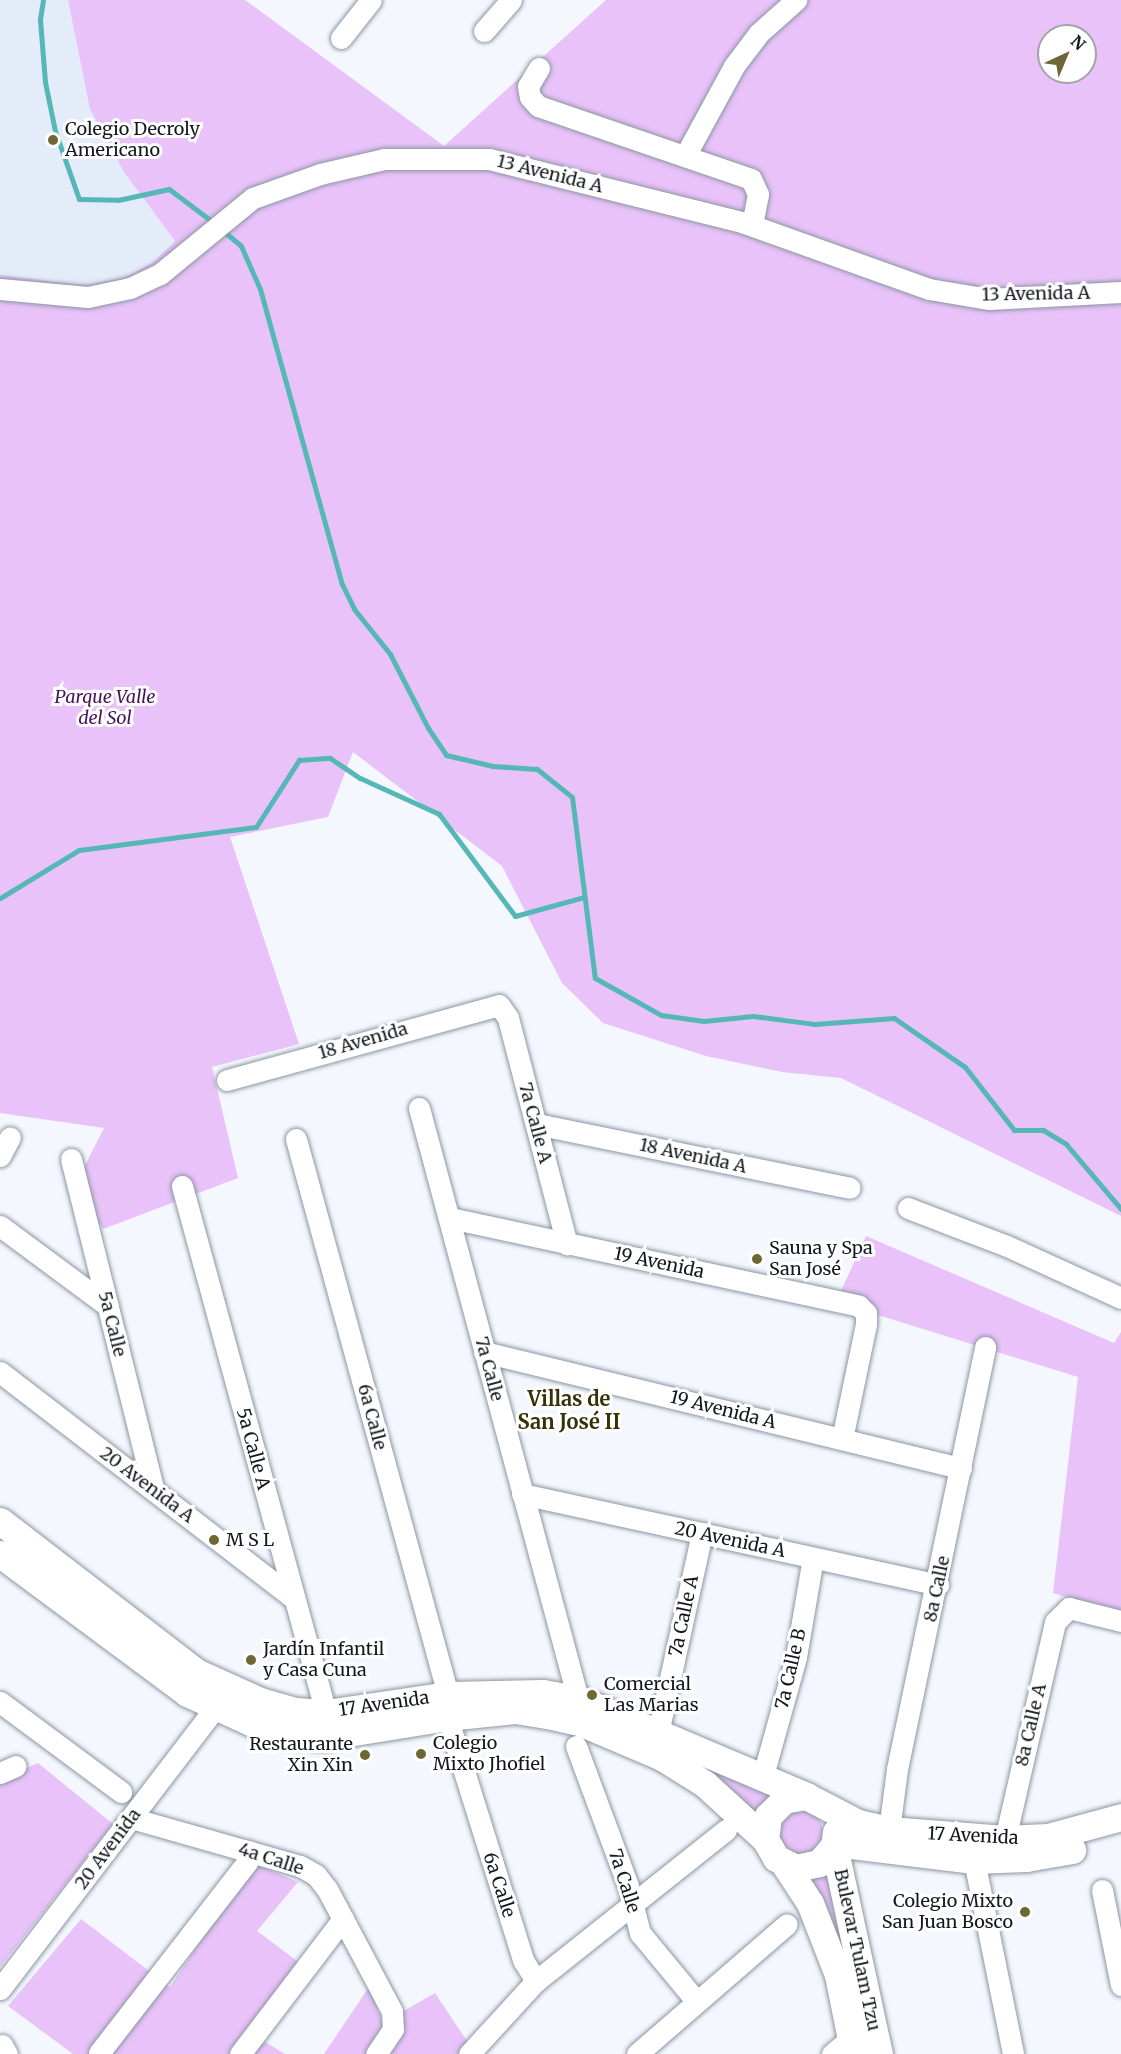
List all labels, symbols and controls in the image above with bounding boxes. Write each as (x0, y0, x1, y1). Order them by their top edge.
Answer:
north arrow (1037, 24, 1097, 84)
text: N (1067, 31, 1090, 54)
place label: Colegio Decroly Americano (65, 119, 200, 162)
marker: Colegio Decroly Americano (46, 133, 60, 147)
street label: 13 Avenida A (495, 150, 605, 198)
street label: 13 Avenida A (982, 282, 1090, 306)
park label: Parque Valle del Sol (55, 687, 155, 730)
street label: 18 Avenida (316, 1018, 410, 1064)
street label: 7a Calle A (514, 1080, 556, 1166)
street label: 18 Avenida A (638, 1134, 748, 1178)
place label: Sauna y Spa San José (769, 1238, 873, 1280)
street label: 19 Avenida (612, 1243, 706, 1283)
marker: Sauna y Spa San José (750, 1252, 764, 1266)
street label: 5a Calle (93, 1289, 131, 1359)
street label: 7a Calle (470, 1334, 508, 1404)
street label: 6a Calle (353, 1382, 391, 1452)
street label: 19 Avenida A (668, 1386, 778, 1434)
district label: Villas de San José II (518, 1387, 620, 1434)
street label: 5a Calle A (232, 1406, 274, 1492)
street label: 20 Avenida A (96, 1443, 198, 1527)
street label: 20 Avenida A (673, 1518, 787, 1562)
place label: M S L (226, 1529, 274, 1551)
marker: M S L (207, 1533, 221, 1547)
street label: 8a Calle (919, 1554, 955, 1624)
street label: 7a Calle A (665, 1573, 703, 1659)
street label: 7a Calle B (771, 1627, 811, 1711)
place label: Jardín Infantil y Casa Cuna (263, 1639, 384, 1682)
marker: Jardín Infantil y Casa Cuna (244, 1653, 258, 1667)
place label: Comercial Las Marias (604, 1674, 699, 1716)
street label: 8a Calle A (1011, 1682, 1051, 1768)
street label: 17 Avenida (337, 1687, 431, 1721)
marker: Comercial Las Marias (585, 1688, 599, 1702)
place label: Colegio Mixto Jhofiel (433, 1733, 545, 1776)
place label: Restaurante Xin Xin (249, 1734, 353, 1776)
marker: Colegio Mixto Jhofiel (414, 1747, 428, 1761)
marker: Restaurante Xin Xin (358, 1748, 372, 1762)
street label: 20 Avenida (71, 1804, 145, 1894)
street label: 17 Avenida (927, 1823, 1019, 1849)
street label: 4a Calle (236, 1838, 306, 1880)
street label: 7a Calle (604, 1846, 644, 1916)
street label: 6a Calle (478, 1850, 520, 1920)
street label: Bulevar Tulam Tzu (829, 1867, 885, 2033)
place label: Colegio Mixto San Juan Bosco (882, 1891, 1013, 1934)
marker: Colegio Mixto San Juan Bosco (1018, 1905, 1032, 1919)

